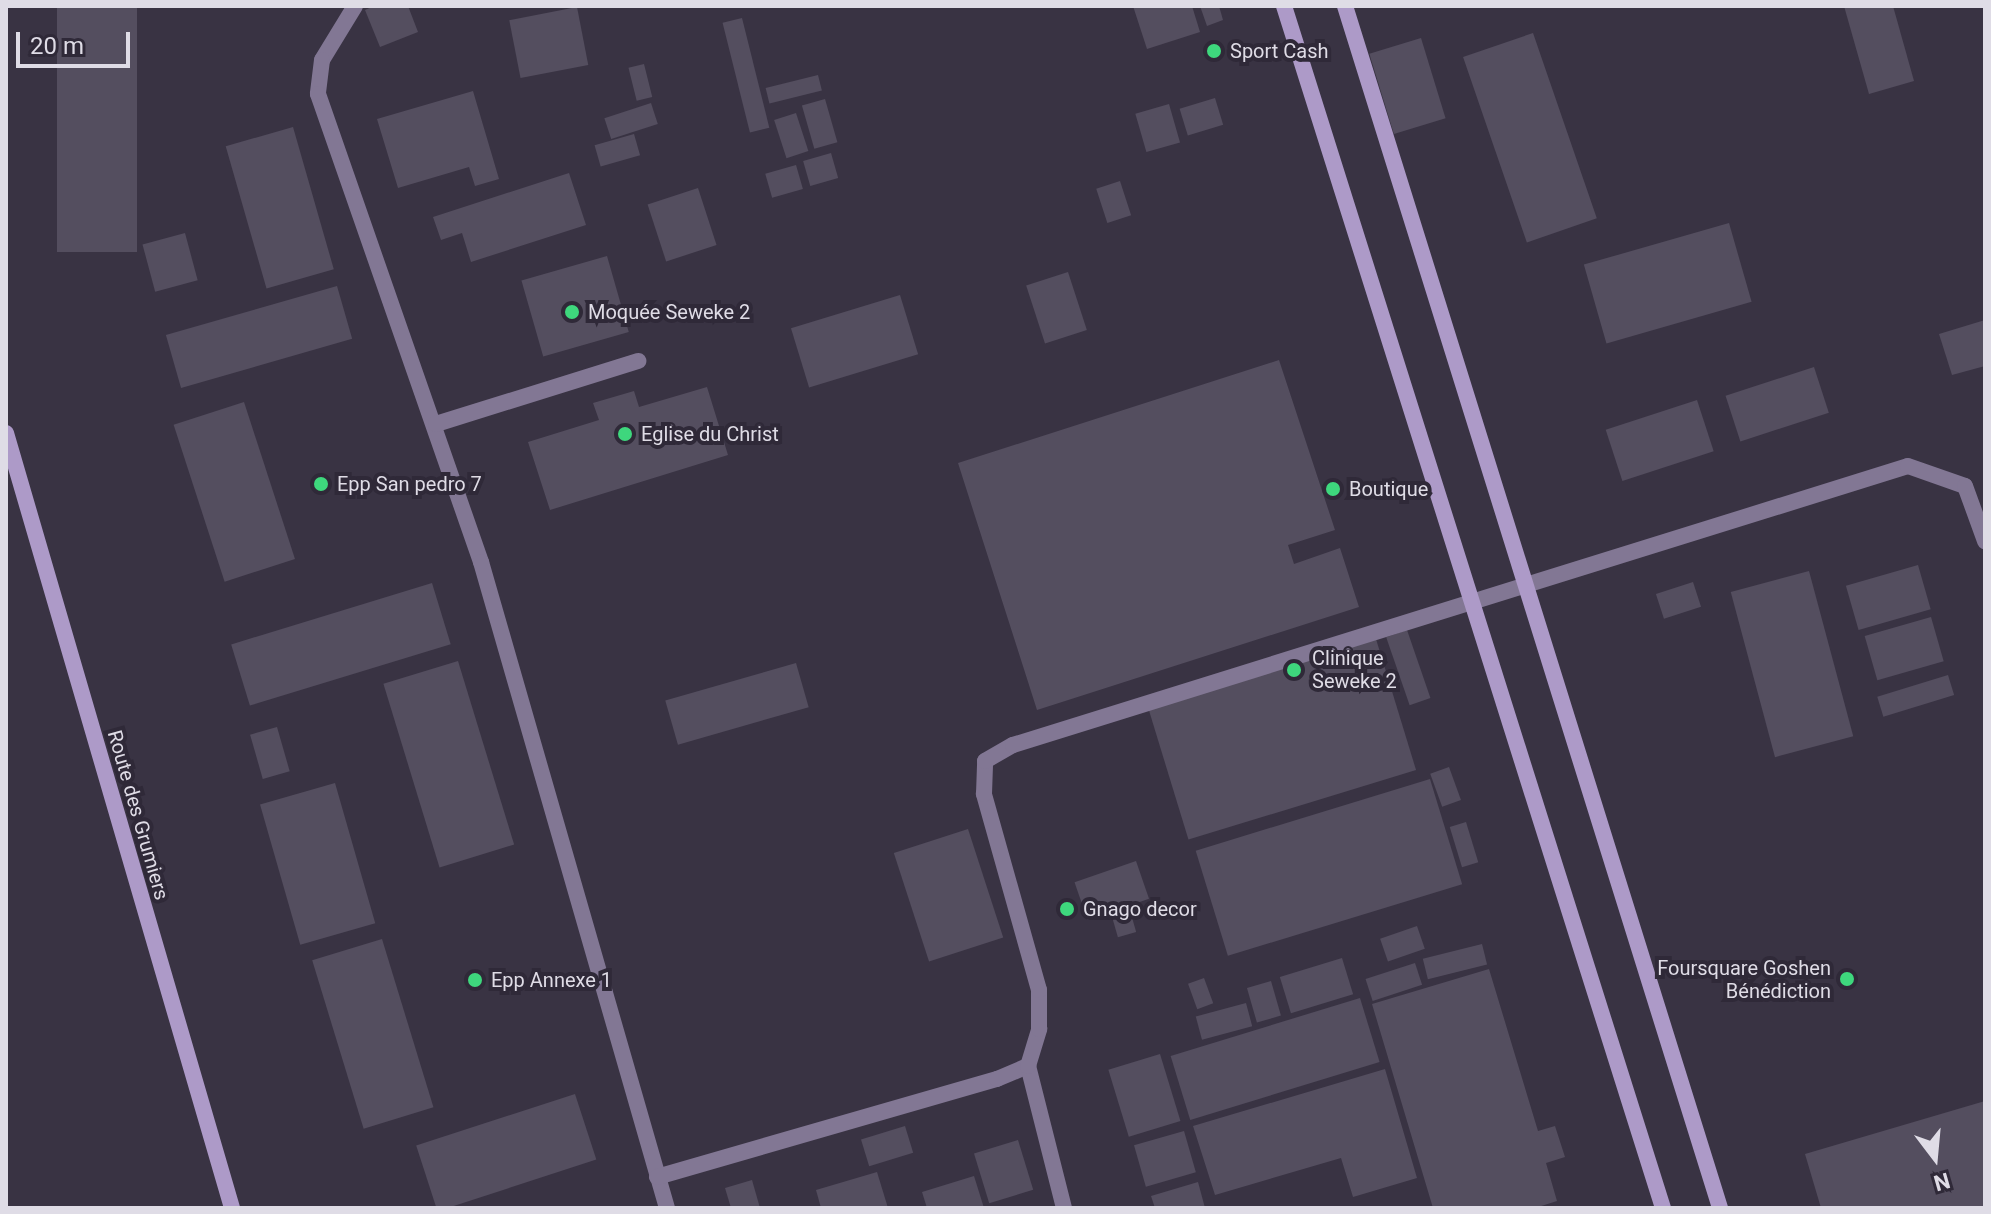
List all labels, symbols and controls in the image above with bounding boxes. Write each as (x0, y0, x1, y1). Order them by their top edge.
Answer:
scale bar (20, 16, 134, 66)
text: 20 m (30, 32, 84, 60)
place label: Sport Cash (1230, 39, 1329, 63)
marker: Sport Cash (1205, 42, 1223, 60)
place label: Moquée Seweke 2 (588, 300, 750, 324)
marker: Moquée Seweke 2 (563, 303, 581, 321)
place label: Eglise du Christ (641, 422, 779, 446)
marker: Eglise du Christ (616, 425, 634, 443)
place label: Epp San pedro 7 (337, 472, 482, 496)
marker: Epp San pedro 7 (312, 475, 330, 493)
place label: Boutique (1349, 477, 1428, 501)
marker: Boutique (1324, 480, 1342, 498)
place label: Clinique Seweke 2 (1312, 646, 1397, 693)
marker: Clinique Seweke 2 (1283, 659, 1305, 681)
street label: Route des Grumiers (102, 727, 174, 903)
place label: Gnago decor (1083, 897, 1197, 921)
marker: Gnago decor (1058, 900, 1076, 918)
place label: Foursquare Goshen Bénédiction (1657, 956, 1831, 1003)
place label: Epp Annexe 1 (491, 968, 612, 992)
marker: Foursquare Goshen Bénédiction (1838, 970, 1856, 988)
marker: Epp Annexe 1 (466, 971, 484, 989)
north arrow (1895, 1118, 1975, 1198)
text: N (1931, 1167, 1953, 1196)

